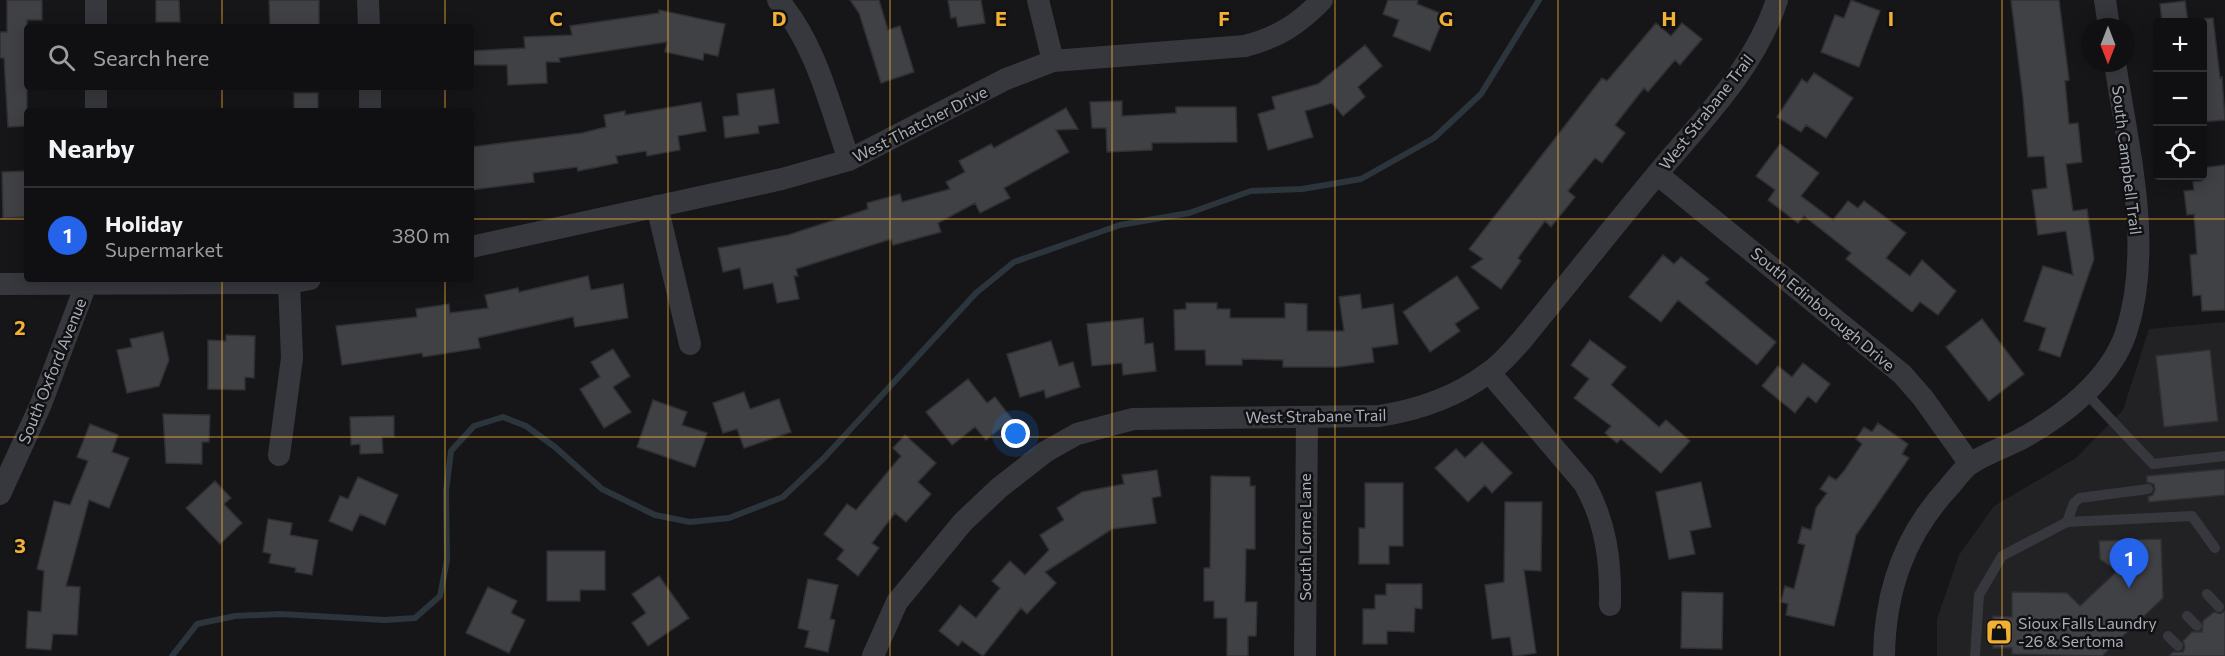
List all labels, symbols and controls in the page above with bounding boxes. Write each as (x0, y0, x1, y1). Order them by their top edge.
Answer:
text: C (549, 6, 563, 30)
text: D (772, 6, 786, 30)
text: E (995, 6, 1007, 30)
text: F (1218, 6, 1230, 30)
text: G (1439, 6, 1453, 30)
text: H (1662, 6, 1677, 30)
text: I (1888, 6, 1894, 30)
north arrow (2081, 18, 2135, 72)
map controls (2153, 18, 2207, 180)
button: + (2153, 18, 2207, 72)
search box (24, 24, 474, 90)
icon: search (45, 41, 78, 74)
text: Search here (93, 44, 209, 71)
street label: West Strabane Trail (1655, 50, 1757, 173)
button: − (2153, 72, 2207, 126)
street label: West Thatcher Drive (849, 81, 990, 166)
street label: South Campbell Trail (2109, 84, 2146, 236)
button: locate (2153, 126, 2207, 180)
text: Nearby (48, 132, 135, 163)
text: Holiday (105, 210, 183, 237)
text: 1 (63, 223, 72, 247)
text: 380 m (392, 223, 450, 247)
text: Supermarket (105, 237, 223, 261)
street label: South Edinborough Drive (1748, 243, 1899, 374)
street label: South Oxford Avenue (14, 295, 89, 446)
text: 2 (14, 315, 26, 339)
street label: West Strabane Trail (1245, 405, 1387, 426)
your location (1001, 419, 1030, 448)
street label: South Lorne Lane (1295, 473, 1314, 601)
text: 3 (14, 533, 26, 557)
pin: 1 (2110, 538, 2148, 588)
place label: Sioux Falls Laundry -26 & Sertoma (2018, 613, 2157, 650)
shop icon: Sioux Falls Laundry -26 & Sertoma (1984, 617, 2014, 647)

